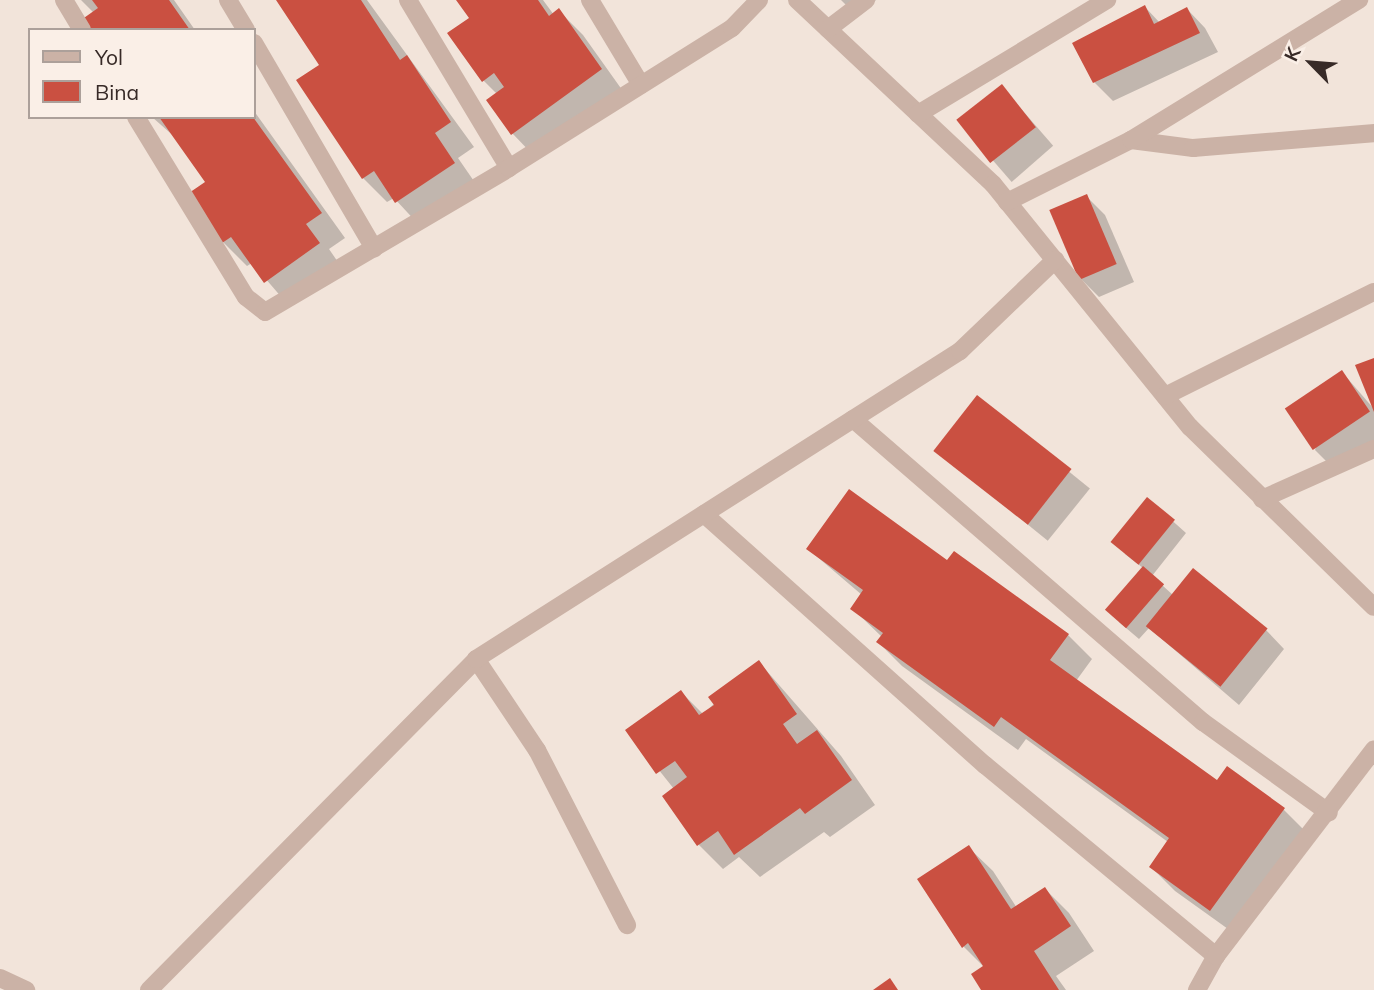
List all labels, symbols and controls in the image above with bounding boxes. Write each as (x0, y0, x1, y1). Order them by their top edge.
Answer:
legend (28, 28, 256, 119)
north arrow (1276, 28, 1346, 98)
text: K (1278, 43, 1306, 65)
text: Yol (95, 44, 123, 70)
text: Bina (95, 79, 139, 105)

